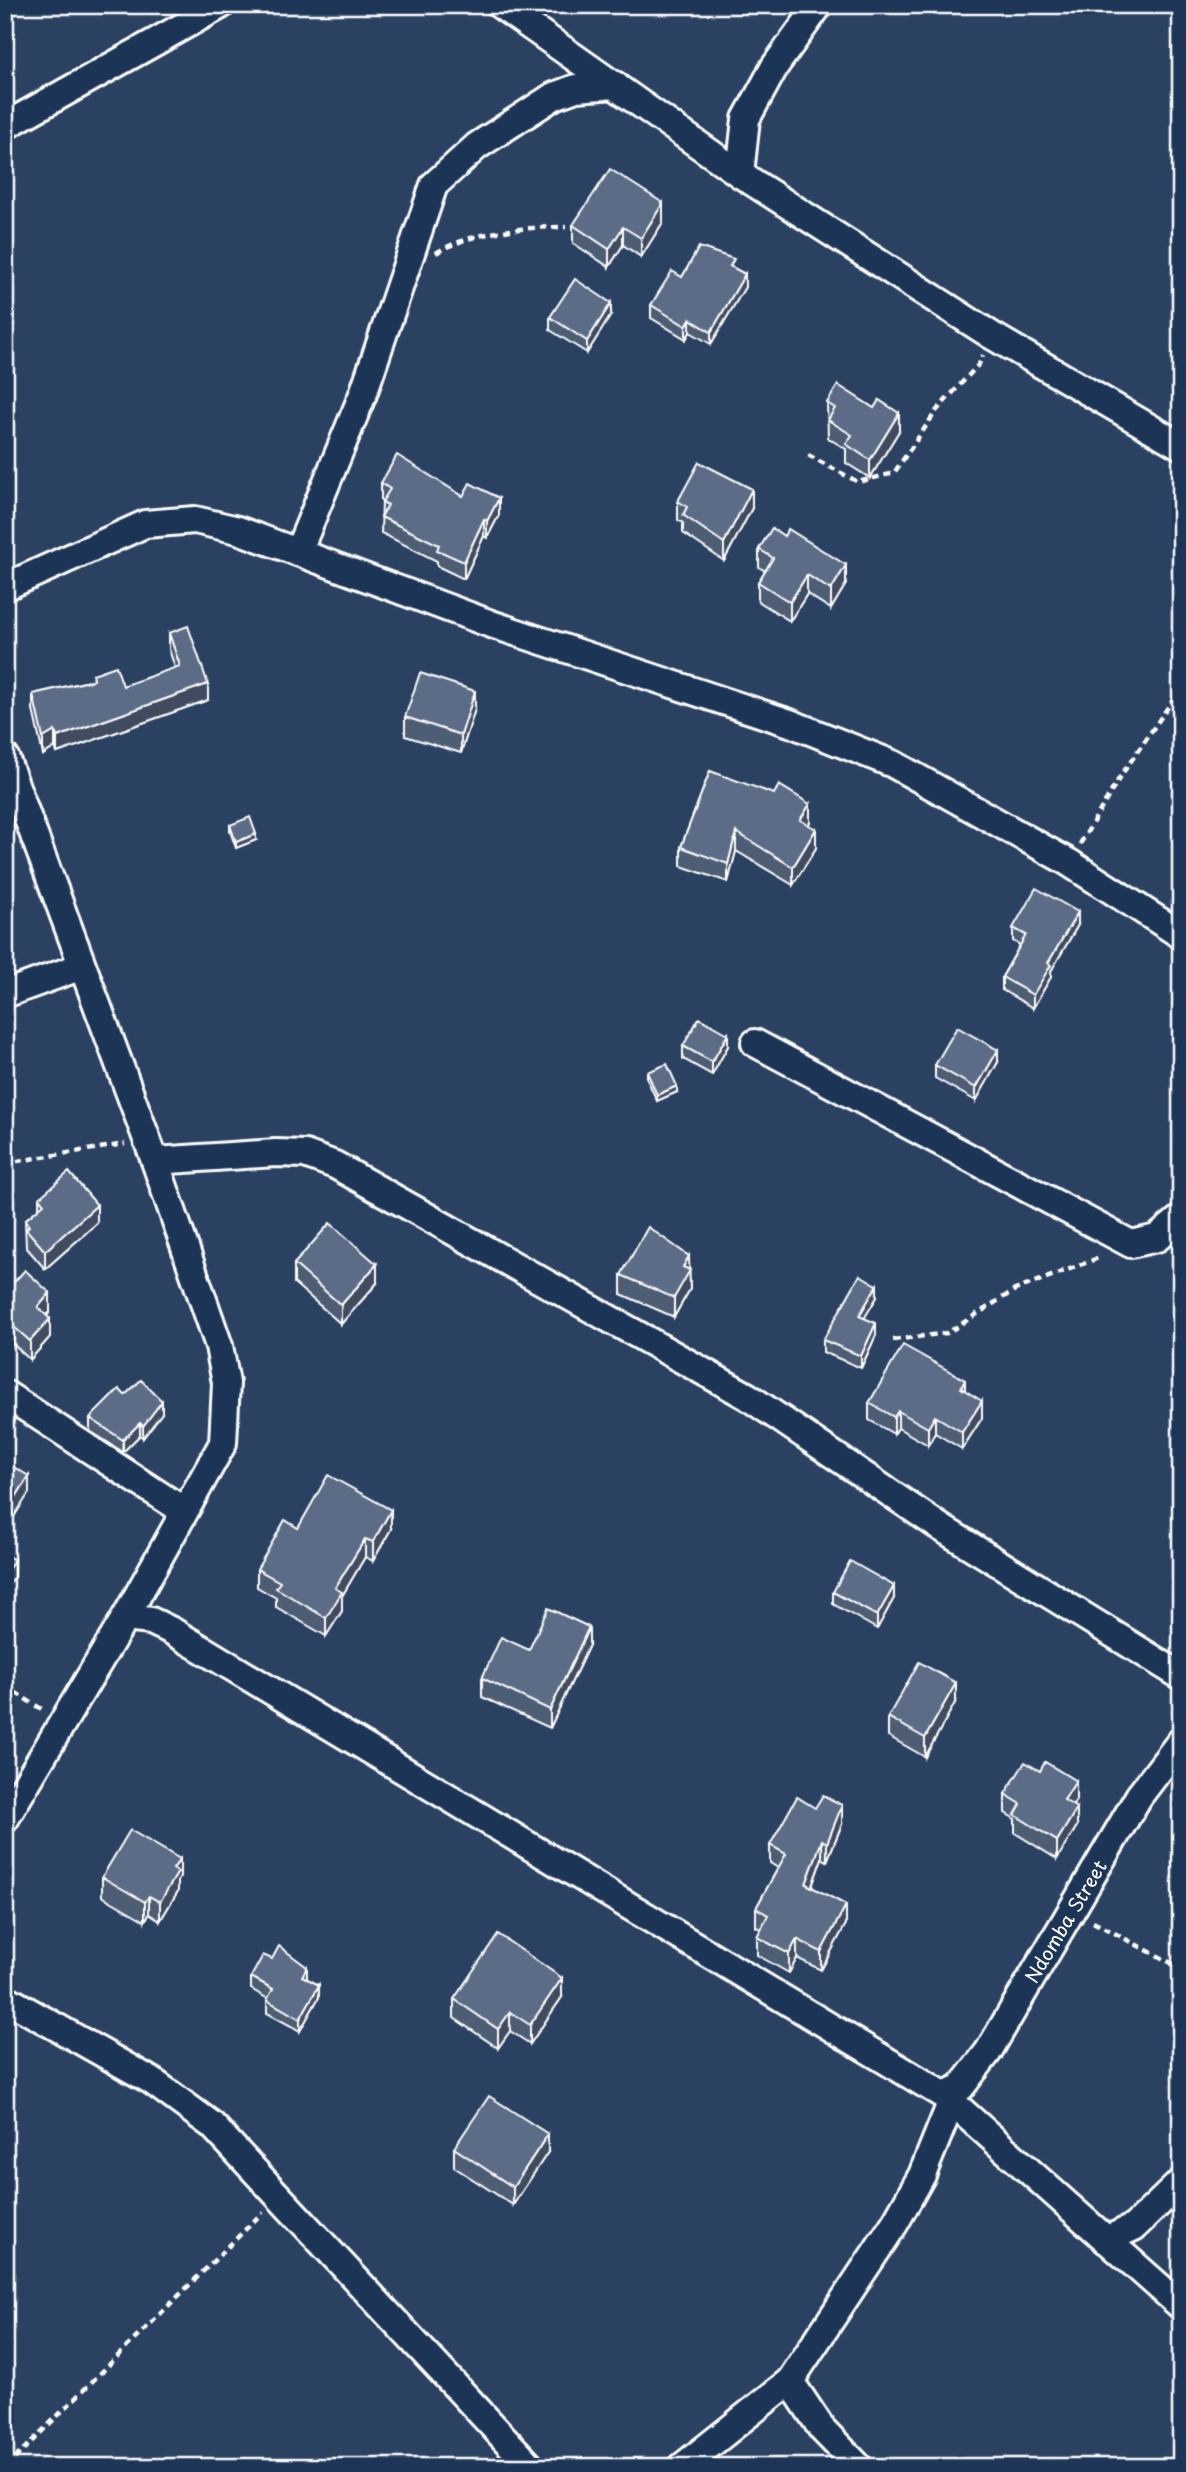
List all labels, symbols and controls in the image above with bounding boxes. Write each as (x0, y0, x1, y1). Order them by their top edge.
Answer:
street label: Ndomba Street (1017, 1854, 1113, 1988)

